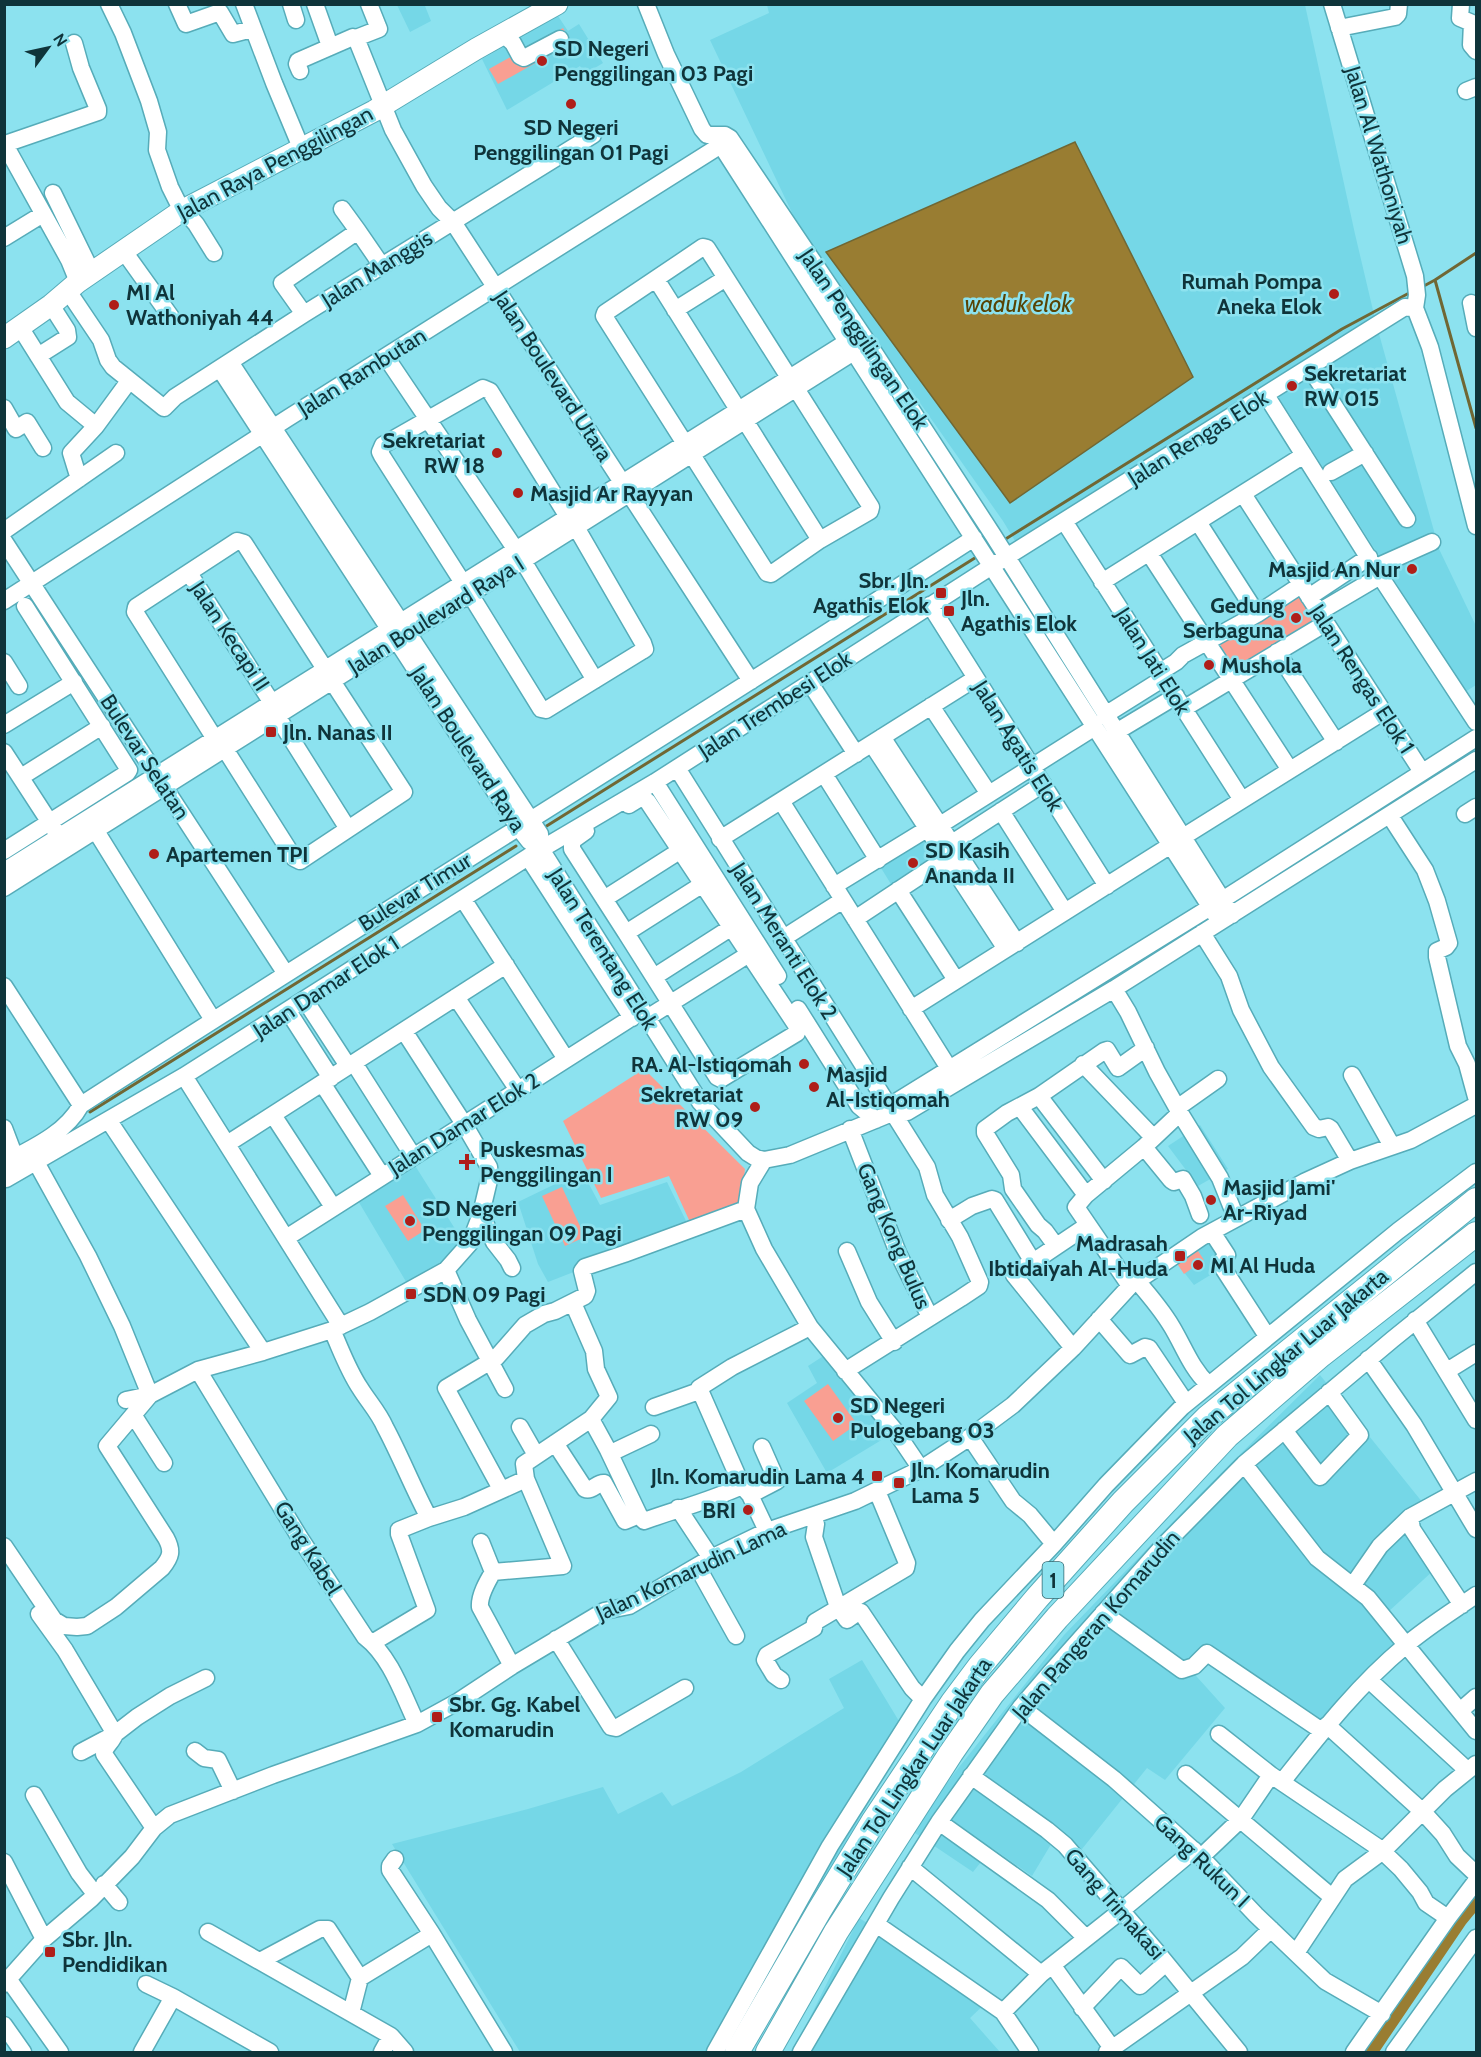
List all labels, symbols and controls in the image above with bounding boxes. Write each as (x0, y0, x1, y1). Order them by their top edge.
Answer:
north arrow (18, 18, 78, 78)
text: N (49, 30, 71, 50)
place label: SD Negeri Penggilingan 03 Pagi (554, 35, 753, 87)
marker: SD Negeri Penggilingan 03 Pagi (535, 54, 549, 68)
street label: Jalan Al Wathoniyah (1339, 62, 1419, 247)
marker: SD Negeri Penggilingan 01 Pagi (564, 97, 578, 111)
street label: Jalan Raya Penggilingan (172, 100, 377, 226)
place label: SD Negeri Penggilingan 01 Pagi (473, 114, 669, 166)
street label: Jalan Manggis (316, 224, 437, 314)
street label: Jalan Penggilingan Elok (793, 243, 935, 435)
place label: Rumah Pompa Aneka Elok (1181, 268, 1322, 320)
place label: MI Al Wathoniyah 44 (126, 279, 274, 331)
street label: Jalan Boulevard Utara (487, 285, 619, 467)
marker: Rumah Pompa Aneka Elok (1327, 287, 1341, 301)
water label: waduk elok (964, 289, 1072, 318)
marker: MI Al Wathoniyah 44 (107, 298, 121, 312)
street label: Jalan Rambutan (292, 322, 431, 423)
place label: Sekretariat RW 015 (1304, 360, 1407, 412)
marker: Sekretariat RW 015 (1285, 379, 1299, 393)
street label: Jalan Rengas Elok (1122, 384, 1273, 492)
place label: Sekretariat RW 18 (382, 427, 485, 479)
marker: Sekretariat RW 18 (490, 446, 504, 460)
place label: Masjid Ar Rayyan (530, 480, 693, 507)
marker: Masjid Ar Rayyan (511, 486, 525, 500)
street label: Jalan Boulevard Raya I (342, 550, 529, 681)
place label: Masjid An Nur (1268, 556, 1401, 583)
marker: Masjid An Nur (1405, 562, 1419, 576)
place label: Sbr. Jln. Agathis Elok (813, 567, 929, 619)
street label: Jalan Kecapi II (184, 575, 276, 696)
place label: Jln. Agathis Elok (960, 585, 1077, 637)
marker: Sbr. Jln. Agathis Elok (934, 586, 948, 600)
place label: Gedung Serbaguna (1183, 592, 1284, 644)
street label: Jalan Rengas Elok 1 (1303, 599, 1420, 759)
street label: Jalan Jati Elok (1109, 602, 1197, 720)
marker: Jln. Agathis Elok (942, 604, 956, 618)
marker: Gedung Serbaguna (1289, 611, 1303, 625)
street label: Jalan Trembesi Elok (692, 645, 857, 765)
place label: Mushola (1221, 652, 1302, 679)
marker: Mushola (1202, 658, 1216, 672)
street label: Jalan Boulevard Raya (404, 660, 532, 837)
street label: Jalan Agatis Elok (967, 675, 1069, 816)
street label: Bulevar Selatan (94, 689, 196, 825)
place label: Jln. Nanas II (282, 719, 393, 746)
marker: Jln. Nanas II (264, 725, 278, 739)
place label: SD Kasih Ananda II (925, 837, 1015, 889)
place label: Apartemen TPI (166, 841, 309, 868)
marker: Apartemen TPI (147, 847, 161, 861)
street label: Bulevar Timur (354, 847, 476, 937)
marker: SD Kasih Ananda II (906, 856, 920, 870)
street label: Jalan Meranti Elok 2 (724, 857, 843, 1024)
street label: Jalan Terentang Elok (542, 862, 664, 1035)
street label: Jalan Damar Elok 1 (247, 930, 404, 1045)
place label: RA. Al-Istiqomah (631, 1051, 792, 1078)
marker: RA. Al-Istiqomah (797, 1057, 811, 1071)
place label: Masjid Al-Istiqomah (826, 1061, 950, 1113)
street label: Jalan Damar Elok 2 (383, 1067, 544, 1182)
marker: Masjid Al-Istiqomah (807, 1080, 821, 1094)
place label: Sekretariat RW 09 (640, 1081, 743, 1133)
marker: Sekretariat RW 09 (748, 1100, 762, 1114)
place label: Puskesmas Penggilingan I (480, 1136, 613, 1188)
marker: Puskesmas Penggilingan I (458, 1153, 476, 1171)
street label: Gang Kong Bulus (851, 1159, 937, 1313)
place label: Masjid Jami' Ar-Riyad (1223, 1174, 1335, 1226)
marker: Masjid Jami' Ar-Riyad (1204, 1193, 1218, 1207)
place label: SD Negeri Penggilingan 09 Pagi (422, 1195, 622, 1247)
marker: SD Negeri Penggilingan 09 Pagi (403, 1214, 417, 1228)
place label: Madrasah Ibtidaiyah Al-Huda (988, 1230, 1168, 1282)
marker: Madrasah Ibtidaiyah Al-Huda (1173, 1249, 1187, 1263)
place label: MI Al Huda (1210, 1252, 1315, 1279)
marker: MI Al Huda (1191, 1258, 1205, 1272)
street label: Jalan Tol Lingkar Luar Jakarta (1178, 1262, 1394, 1450)
place label: SDN 09 Pagi (423, 1281, 546, 1308)
marker: SDN 09 Pagi (404, 1287, 418, 1301)
place label: SD Negeri Pulogebang 03 (850, 1392, 995, 1444)
marker: SD Negeri Pulogebang 03 (831, 1411, 845, 1425)
place label: Jln. Komarudin Lama 5 (910, 1457, 1050, 1509)
place label: Jln. Komarudin Lama 4 (650, 1463, 865, 1490)
marker: Jln. Komarudin Lama 4 (870, 1469, 884, 1483)
marker: Jln. Komarudin Lama 5 (892, 1476, 906, 1490)
street label: Gang Kabel (269, 1496, 348, 1600)
place label: BRI (702, 1497, 736, 1524)
marker: BRI (741, 1503, 755, 1517)
street label: Jalan Komarudin Lama (591, 1515, 791, 1627)
street label: Jalan Pangeran Komarudin (1006, 1525, 1186, 1726)
road number: 1 (1042, 1562, 1064, 1598)
street label: Jalan Tol Lingkar Luar Jakarta (830, 1652, 998, 1882)
place label: Sbr. Gg. Kabel Komarudin (449, 1691, 581, 1743)
marker: Sbr. Gg. Kabel Komarudin (430, 1710, 444, 1724)
street label: Gang Rukun I (1149, 1809, 1255, 1913)
street label: Gang Trimakasi (1059, 1843, 1171, 1965)
place label: Sbr. Jln. Pendidikan (62, 1926, 168, 1978)
marker: Sbr. Jln. Pendidikan (43, 1945, 57, 1959)

